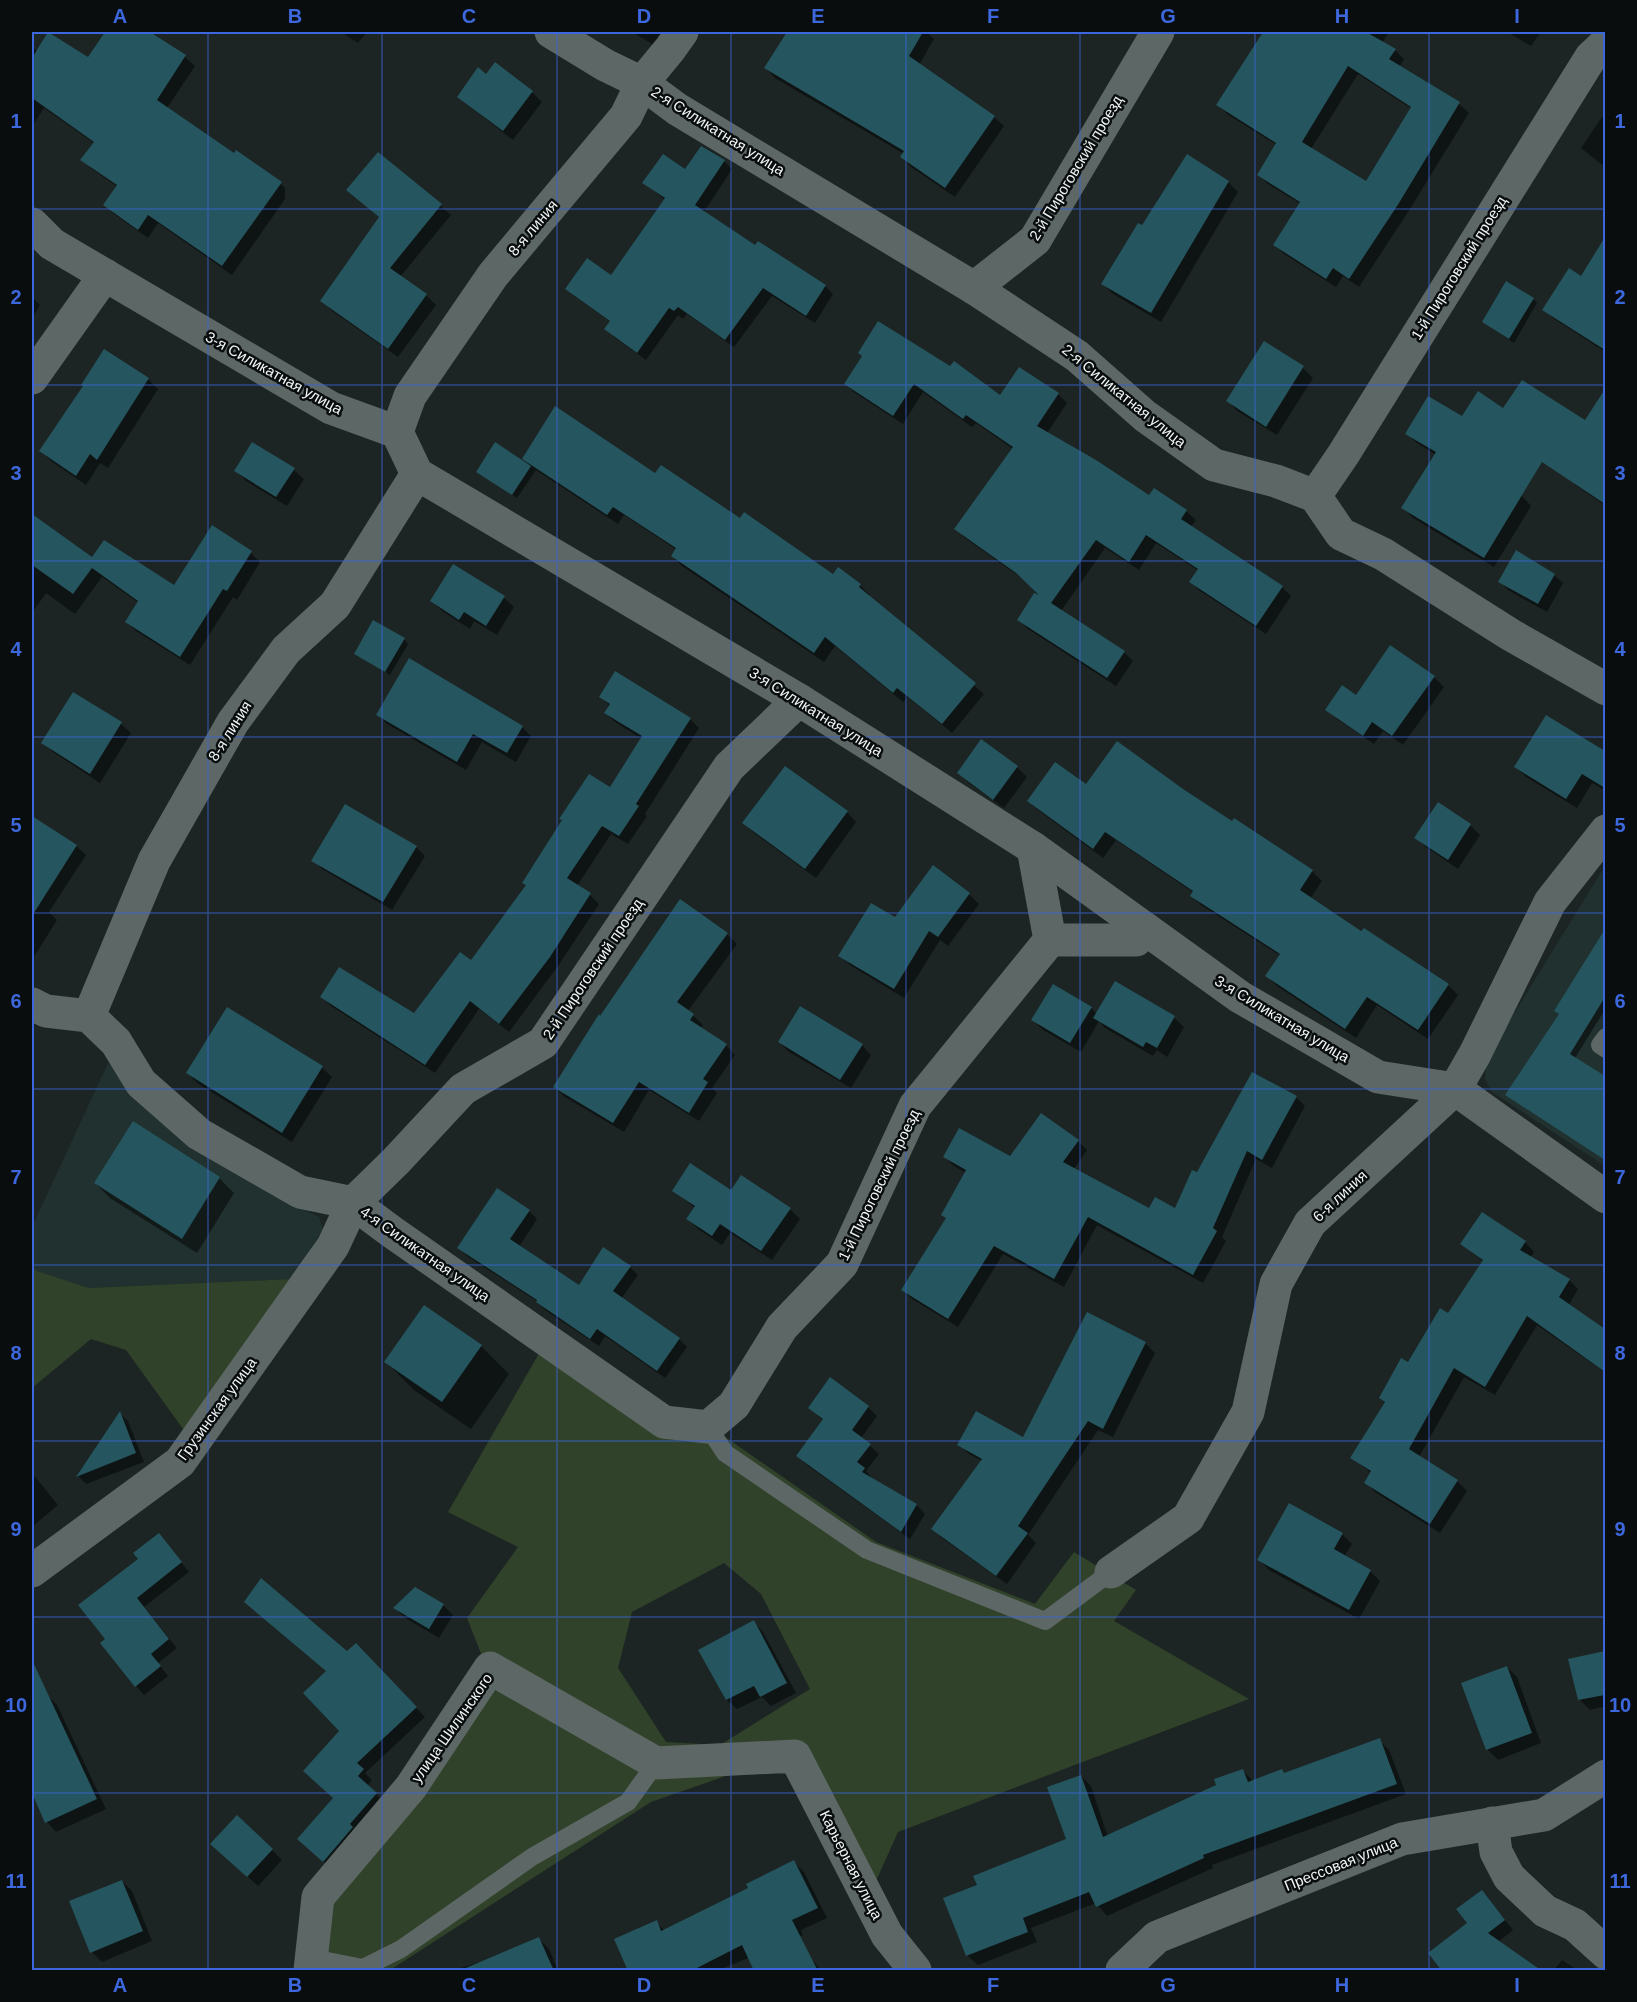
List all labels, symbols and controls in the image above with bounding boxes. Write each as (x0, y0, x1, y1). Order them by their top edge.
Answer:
text: A (113, 5, 127, 27)
text: B (288, 5, 302, 27)
text: C (462, 5, 476, 27)
text: D (637, 5, 651, 27)
text: E (811, 5, 825, 27)
text: F (987, 5, 999, 27)
text: G (1160, 5, 1176, 27)
text: H (1335, 5, 1349, 27)
text: I (1514, 5, 1520, 27)
street label: 2-я Силикатная улица (649, 83, 789, 179)
street label: 2-й Пироговский проезд (1026, 92, 1126, 243)
text: 1 (10, 110, 22, 132)
text: 1 (1614, 110, 1626, 132)
street label: 1-й Пироговский проезд (1407, 193, 1510, 343)
street label: 8-я линия (504, 196, 561, 259)
text: 2 (10, 286, 22, 308)
text: 2 (1614, 286, 1626, 308)
street label: 3-я Силикатная улица (203, 328, 346, 418)
street label: 2-я Силикатная улица (1059, 341, 1190, 451)
text: 3 (10, 462, 22, 484)
text: 3 (1614, 462, 1626, 484)
text: 4 (10, 638, 22, 660)
text: 4 (1614, 638, 1626, 660)
street label: 3-я Силикатная улица (747, 664, 887, 760)
street label: 8-я линия (204, 698, 255, 764)
text: 5 (10, 814, 22, 836)
text: 5 (1614, 814, 1626, 836)
street label: 2-й Пироговский проезд (539, 895, 646, 1042)
street label: 3-я Силикатная улица (1212, 972, 1353, 1066)
text: 6 (10, 990, 22, 1012)
text: 6 (1614, 990, 1626, 1012)
street label: 1-й Пироговский проезд (834, 1106, 923, 1263)
text: 7 (10, 1166, 22, 1188)
street label: 6-я линия (1309, 1166, 1370, 1225)
text: 7 (1614, 1166, 1626, 1188)
street label: 4-я Силикатная улица (357, 1202, 494, 1305)
text: 8 (10, 1342, 22, 1364)
text: 8 (1614, 1342, 1626, 1364)
street label: Грузинская улица (174, 1354, 260, 1463)
text: 9 (10, 1518, 22, 1540)
text: 9 (1614, 1518, 1626, 1540)
street label: улица Шилинского (408, 1670, 496, 1785)
text: 10 (5, 1694, 27, 1716)
text: 10 (1609, 1694, 1631, 1716)
street label: Карьерная улица (817, 1807, 887, 1923)
street label: Прессовая улица (1282, 1833, 1401, 1894)
text: 11 (5, 1870, 27, 1892)
text: 11 (1609, 1870, 1631, 1892)
text: A (113, 1974, 127, 1996)
text: B (288, 1974, 302, 1996)
text: C (462, 1974, 476, 1996)
text: D (637, 1974, 651, 1996)
text: E (811, 1974, 825, 1996)
text: F (987, 1974, 999, 1996)
text: G (1160, 1974, 1176, 1996)
text: H (1335, 1974, 1349, 1996)
text: I (1514, 1974, 1520, 1996)

